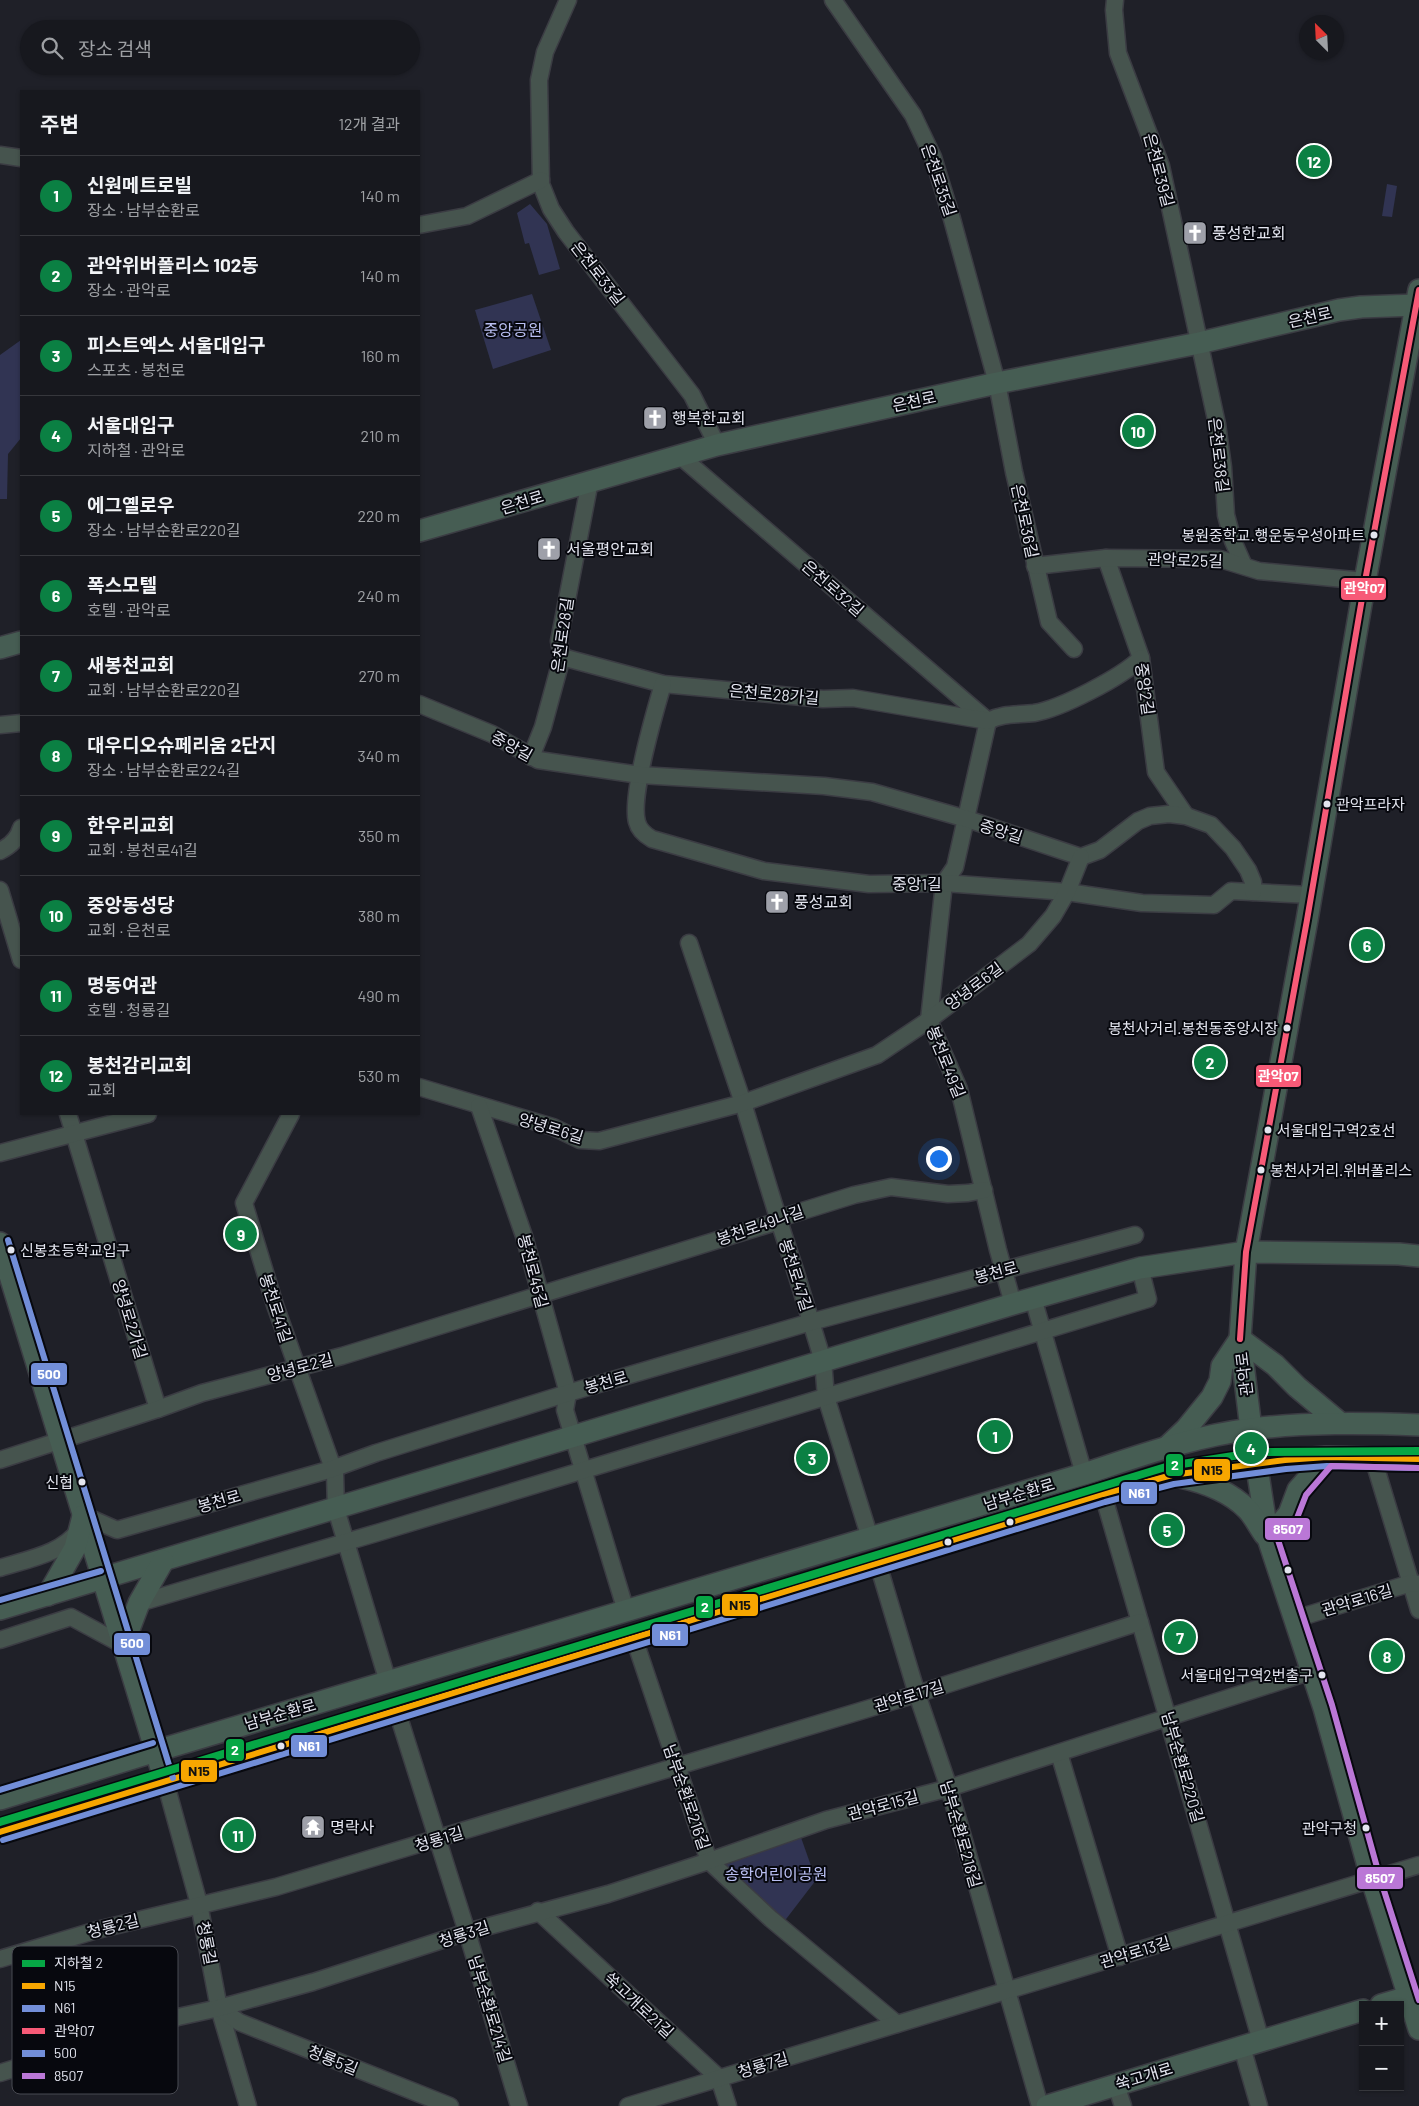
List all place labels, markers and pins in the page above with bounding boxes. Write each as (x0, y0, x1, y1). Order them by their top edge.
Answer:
pin: 12 (1298, 142, 1330, 180)
church icon: 풍성한교회 (1182, 220, 1208, 246)
place label: 풍성한교회 (1212, 223, 1286, 242)
church icon: 행복한교회 (642, 405, 668, 431)
place label: 행복한교회 (672, 408, 746, 427)
pin: 10 (1122, 412, 1154, 450)
place label: 봉원중학교.행운동우성아파트 (1181, 526, 1365, 544)
marker: 봉원중학교.행운동우성아파트 (1369, 530, 1379, 540)
church icon: 서울평안교회 (536, 536, 562, 562)
place label: 서울평안교회 (566, 539, 654, 558)
place label: 관악프라자 (1336, 795, 1405, 813)
marker: 관악프라자 (1322, 799, 1332, 809)
church icon: 풍성교회 (764, 889, 790, 915)
place label: 풍성교회 (794, 892, 853, 911)
pin: 6 (1351, 926, 1383, 964)
place label: 봉천사거리.봉천동중앙시장 (1108, 1019, 1278, 1037)
marker: 봉천사거리.봉천동중앙시장 (1282, 1023, 1292, 1033)
pin: 2 (1194, 1043, 1226, 1081)
place label: 서울대입구역2호선 (1277, 1121, 1395, 1139)
marker: 서울대입구역2호선 (1263, 1125, 1273, 1135)
place label: 봉천사거리.위버폴리스 (1270, 1161, 1412, 1179)
marker: 봉천사거리.위버폴리스 (1256, 1165, 1266, 1175)
pin: 9 (225, 1215, 257, 1253)
place label: 신봉초등학교입구 (20, 1241, 130, 1259)
marker: 신봉초등학교입구 (6, 1245, 16, 1255)
pin: 1 (979, 1417, 1011, 1455)
pin: 4 (1235, 1429, 1267, 1467)
pin: 3 (796, 1439, 828, 1477)
place label: 신협 (45, 1473, 73, 1491)
marker: 신협 (77, 1477, 87, 1487)
pin: 5 (1151, 1511, 1183, 1549)
unlabelled marker (1005, 1517, 1015, 1527)
unlabelled marker (943, 1537, 953, 1547)
unlabelled marker (1283, 1565, 1293, 1575)
pin: 7 (1164, 1618, 1196, 1656)
pin: 8 (1371, 1637, 1403, 1675)
place label: 서울대입구역2번출구 (1181, 1666, 1313, 1684)
marker: 서울대입구역2번출구 (1317, 1670, 1327, 1680)
unlabelled marker (276, 1741, 286, 1751)
temple icon: 명락사 (300, 1814, 326, 1840)
pin: 11 (222, 1816, 254, 1854)
place label: 명락사 (330, 1817, 374, 1836)
place label: 관악구청 (1302, 1819, 1357, 1837)
marker: 관악구청 (1361, 1823, 1371, 1833)

